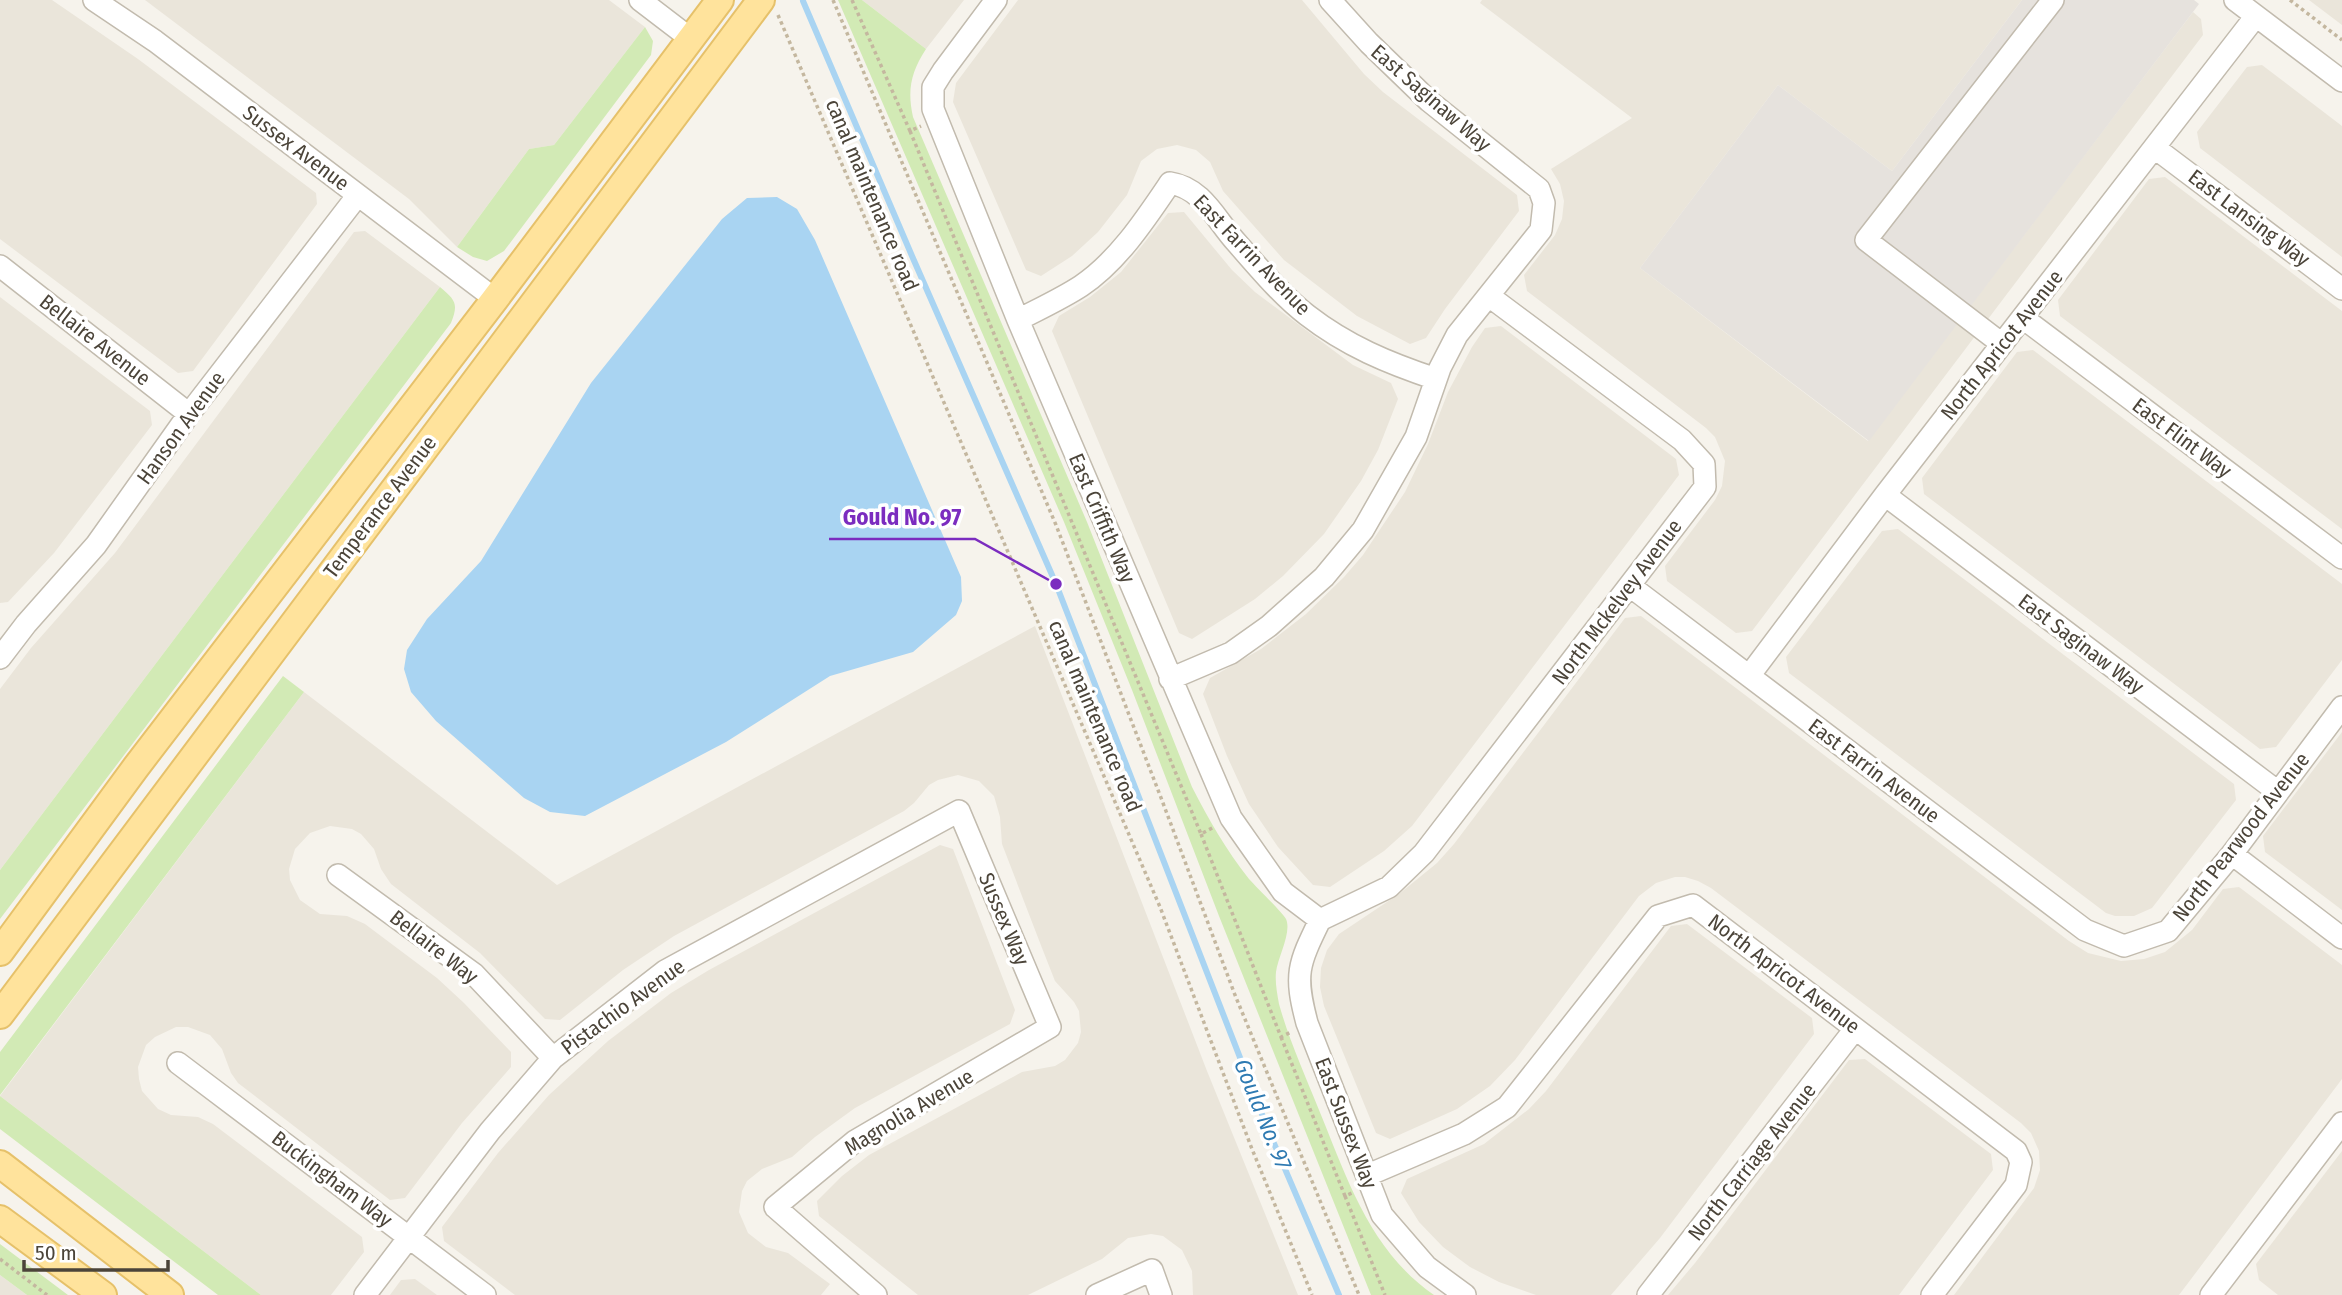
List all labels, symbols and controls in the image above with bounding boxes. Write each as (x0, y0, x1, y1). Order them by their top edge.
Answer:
street label: East Saginaw Way (1366, 39, 1497, 158)
street label: canal maintenance road (820, 95, 924, 295)
street label: Sussex Avenue (238, 100, 354, 196)
street label: East Lansing Way (2183, 164, 2315, 273)
street label: East Farrin Avenue (1188, 189, 1316, 321)
street label: North Apricot Avenue (1935, 265, 2069, 425)
street label: Bellaire Avenue (34, 289, 156, 391)
street label: Hanson Avenue (131, 366, 231, 490)
street label: East Flint Way (2127, 392, 2237, 484)
street label: Temperance Avenue (318, 431, 442, 583)
street label: East Criffith Way (1063, 449, 1141, 587)
callout: Gould No. 97 (829, 495, 975, 539)
text: Gould No. 97 (843, 503, 962, 531)
street label: North Mckelvey Avenue (1546, 514, 1688, 690)
street label: East Saginaw Way (2013, 588, 2149, 700)
street label: canal maintenance road (1043, 616, 1147, 816)
street label: East Farrin Avenue (1803, 713, 1945, 829)
street label: North Pearwood Avenue (2167, 747, 2315, 927)
street label: Sussex Way (973, 869, 1035, 970)
street label: Bellaire Way (385, 904, 484, 990)
street label: North Apricot Avenue (1703, 908, 1865, 1040)
street label: Pistachio Avenue (556, 953, 690, 1061)
street label: East Sussex Way (1309, 1054, 1383, 1193)
water label: Gould No. 97 (1228, 1055, 1298, 1174)
street label: Magnolia Avenue (840, 1063, 978, 1161)
street label: North Carriage Avenue (1682, 1078, 1822, 1246)
street label: Buckingham Way (267, 1125, 398, 1233)
scale bar (24, 1228, 168, 1272)
text: 50 m (35, 1240, 77, 1266)

